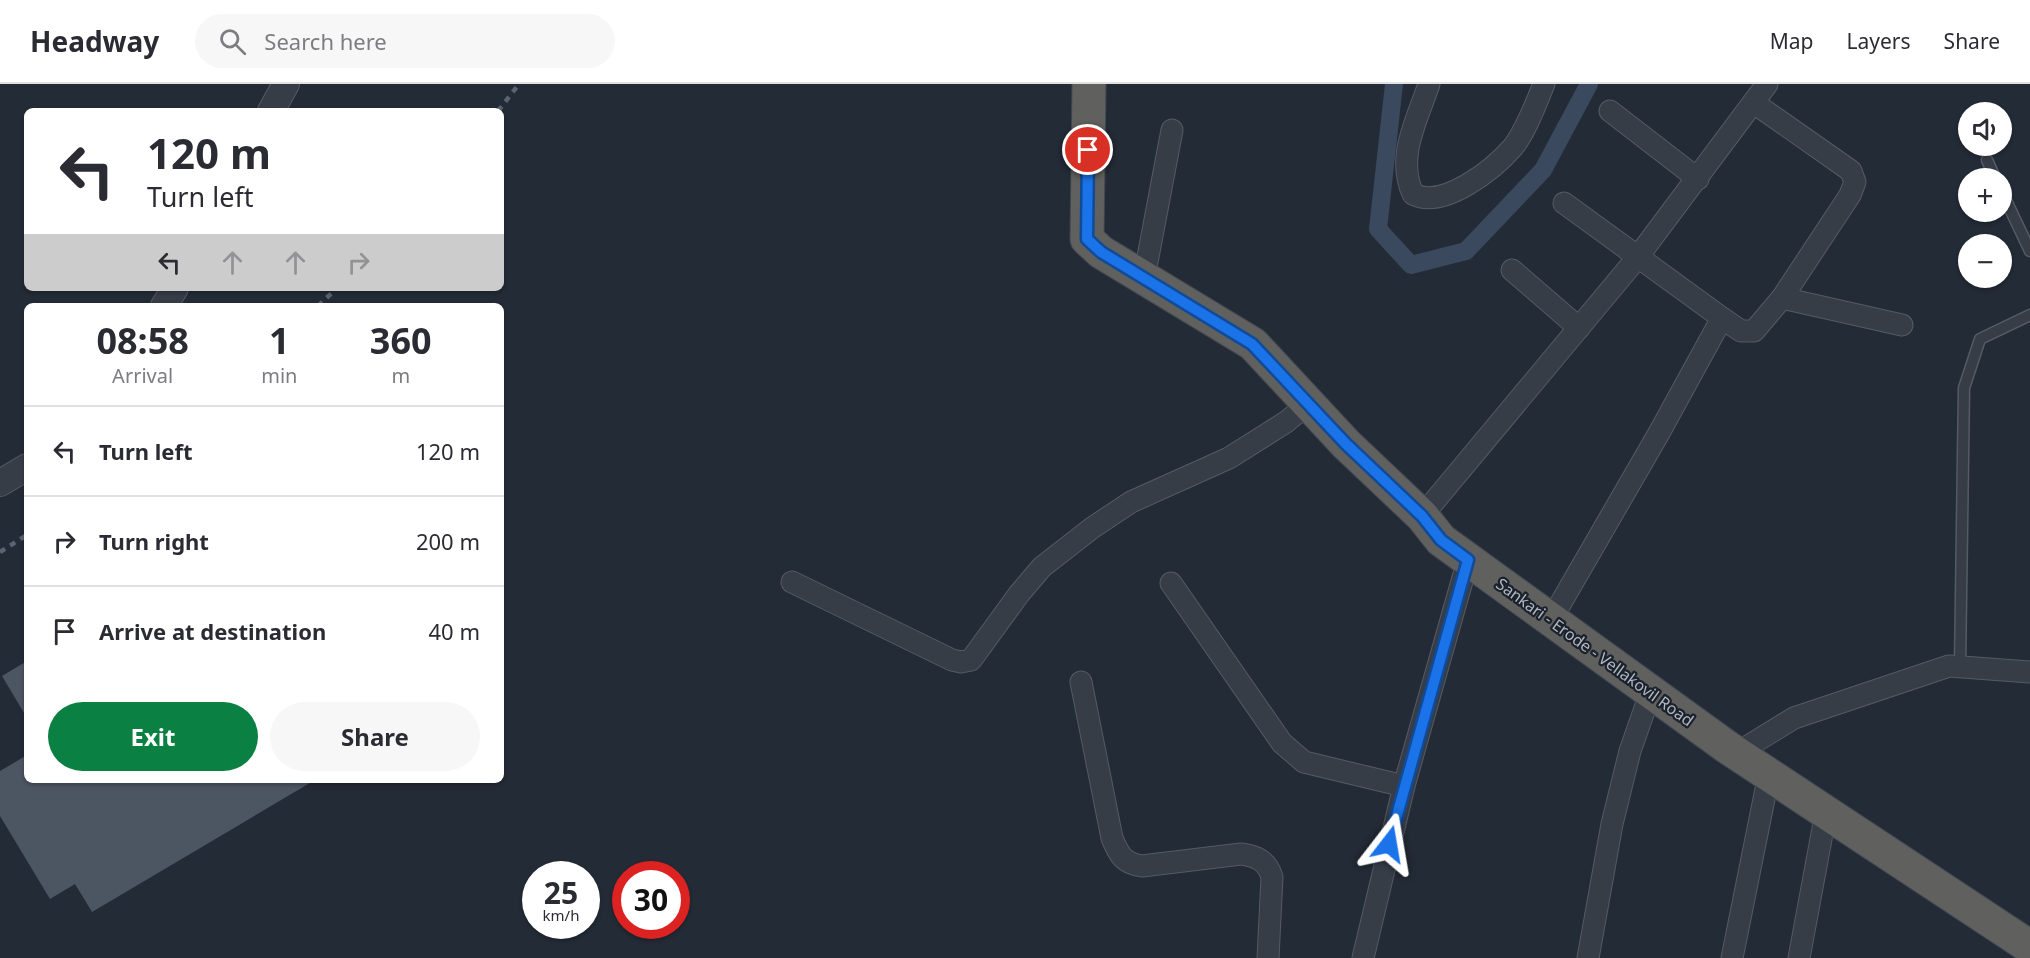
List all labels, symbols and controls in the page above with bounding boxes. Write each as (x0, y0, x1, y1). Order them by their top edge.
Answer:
search box (195, 14, 615, 68)
text: Headway (30, 22, 159, 60)
icon: search (216, 25, 249, 58)
text: Search here (264, 26, 387, 56)
text: Map (1770, 27, 1814, 55)
text: Layers (1847, 27, 1911, 55)
text: Share (1944, 27, 2000, 55)
map controls (1958, 102, 2012, 288)
button: sound (1958, 102, 2012, 156)
text: 120 m (147, 124, 271, 181)
pin (1062, 124, 1113, 175)
icon: left (48, 132, 126, 210)
icon: arrive (1071, 133, 1104, 166)
button: + (1958, 168, 2012, 222)
text: Turn left (147, 178, 253, 215)
button: − (1958, 234, 2012, 288)
icon: left (153, 246, 186, 279)
icon: ahead (216, 246, 249, 279)
icon: ahead (279, 246, 312, 279)
icon: right (342, 246, 375, 279)
text: 08:58 (96, 316, 189, 365)
text: 1 (269, 316, 290, 365)
text: 360 (370, 316, 432, 365)
text: Arrival (112, 362, 173, 389)
text: min (261, 362, 297, 389)
text: m (391, 362, 410, 389)
icon: left (48, 435, 81, 468)
text: Turn left (99, 436, 193, 466)
text: 120 m (416, 436, 480, 466)
icon: right (48, 525, 81, 558)
text: Turn right (99, 526, 209, 556)
text: 200 m (416, 526, 480, 556)
street label: Sankari - Erode - Vellakovil Road (1492, 573, 1698, 731)
icon: arrive (48, 615, 81, 648)
text: Arrive at destination (99, 616, 326, 646)
text: 40 m (429, 616, 480, 646)
button: Exit (48, 702, 258, 771)
button: Share (270, 702, 480, 771)
position arrow (1357, 812, 1421, 876)
speed limit sign: 30 (612, 861, 690, 939)
text: 25 (544, 872, 578, 913)
text: km/h (543, 905, 579, 925)

